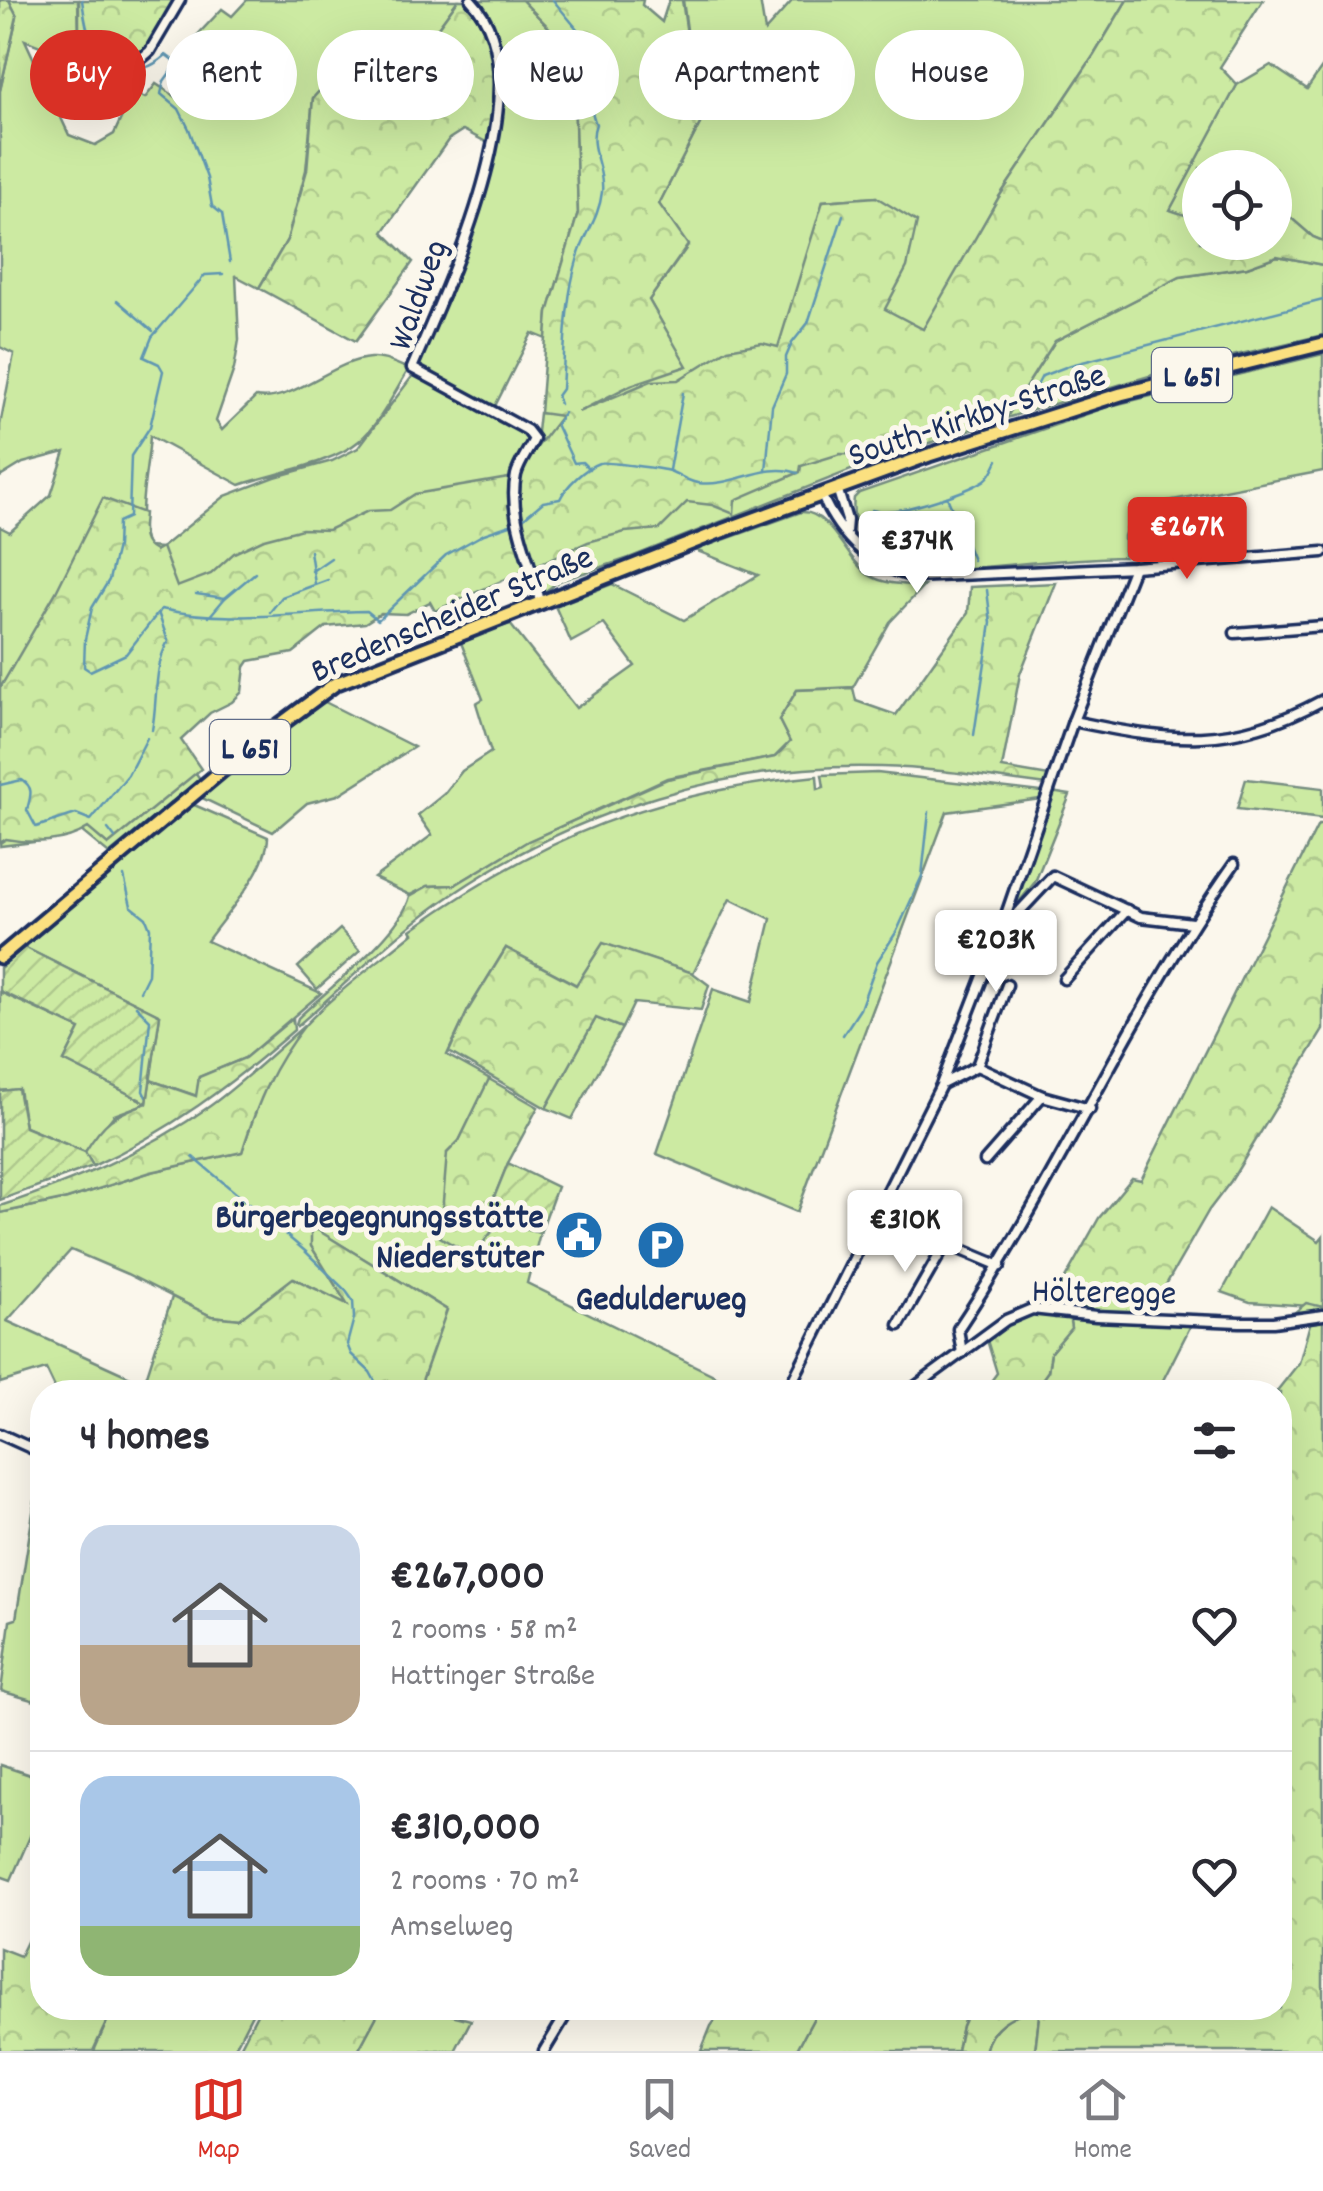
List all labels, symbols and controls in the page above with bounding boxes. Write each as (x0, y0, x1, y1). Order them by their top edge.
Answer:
chip: Buy (30, 30, 146, 120)
chip: Rent (166, 30, 297, 120)
chip: Filters (317, 30, 474, 120)
chip: New (494, 30, 619, 120)
chip: Apartment (639, 30, 855, 120)
chip: House (875, 30, 1024, 120)
map controls (1182, 150, 1292, 260)
button: locate (1182, 150, 1292, 260)
street label: Waldweg (378, 233, 464, 358)
road number: L 651 (1152, 348, 1232, 402)
street label: South-Kirkby-Straße (842, 353, 1113, 483)
pin: €267K (1117, 497, 1257, 582)
text: €267K (1150, 506, 1224, 552)
pin: €374K (847, 511, 987, 596)
text: €374K (881, 520, 953, 566)
street label: Bredenscheider Straße (304, 535, 602, 699)
road number: L 651 (210, 720, 290, 774)
pin: €203K (926, 910, 1066, 995)
text: €203K (957, 919, 1035, 965)
pin: €310K (835, 1190, 975, 1275)
place label: Bürgerbegegnungsstätte Niederstüter (215, 1195, 545, 1285)
text: €310K (869, 1199, 941, 1245)
public building icon: Bürgerbegegnungsstätte Niederstüter (553, 1209, 605, 1261)
parking icon: Gedulderweg (635, 1219, 687, 1271)
street label: Hölteregge (1031, 1269, 1177, 1321)
place label: Gedulderweg (576, 1277, 746, 1327)
text: 4 homes (80, 1410, 210, 1470)
icon: filters (1187, 1413, 1242, 1468)
text: €267,000 (390, 1549, 545, 1609)
icon: home (160, 1565, 280, 1685)
icon: heart (1187, 1598, 1242, 1653)
text: 2 rooms · 58 m² (390, 1609, 578, 1655)
text: Hattinger Straße (390, 1655, 595, 1701)
text: €310,000 (390, 1800, 541, 1860)
icon: home (160, 1816, 280, 1936)
icon: heart (1187, 1849, 1242, 1904)
text: 2 rooms · 70 m² (390, 1860, 580, 1906)
text: Amselweg (390, 1906, 513, 1952)
tab: Map (191, 2072, 246, 2172)
tab: Saved (629, 2072, 691, 2172)
tab: Home (1073, 2072, 1132, 2172)

